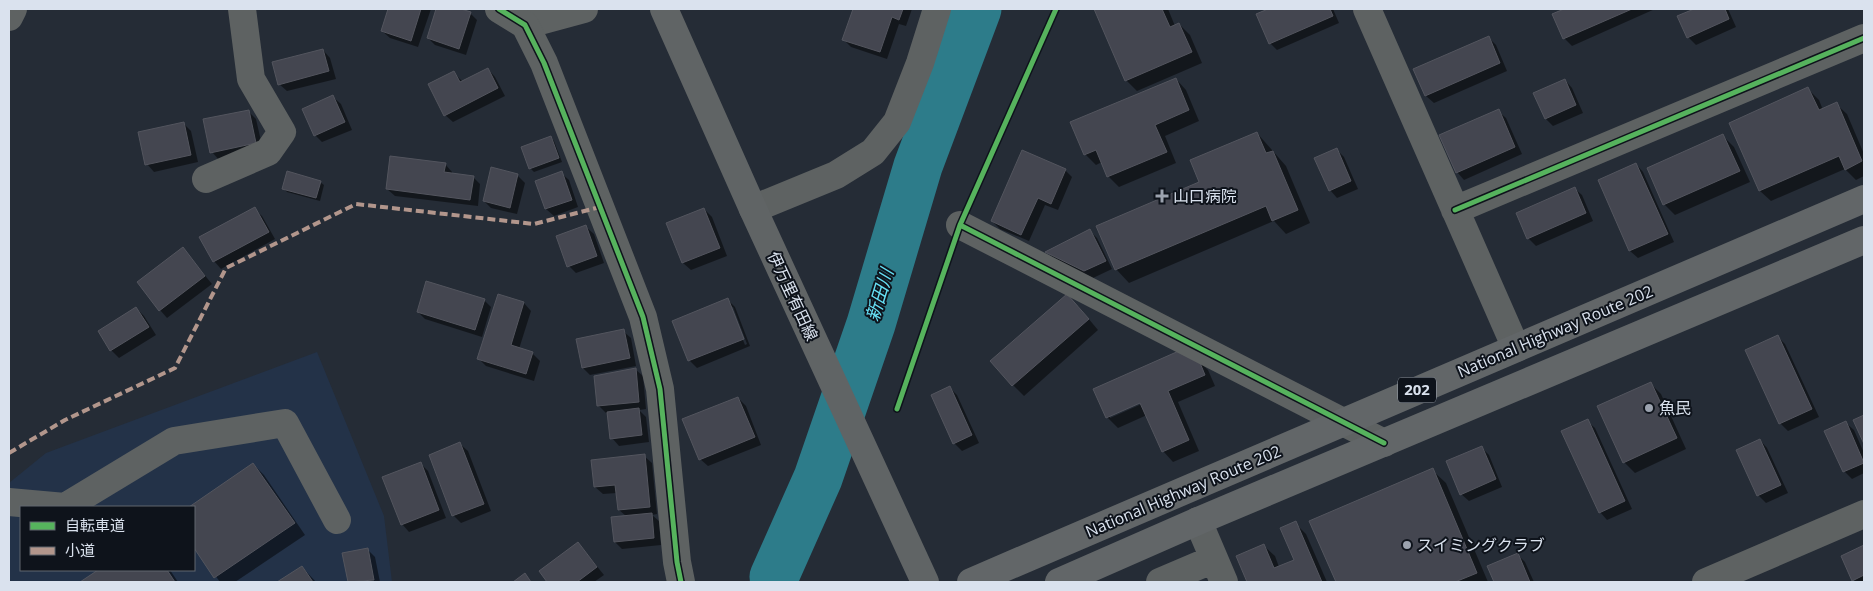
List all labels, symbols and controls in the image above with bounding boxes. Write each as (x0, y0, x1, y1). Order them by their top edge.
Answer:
place label: 山口病院 (1173, 185, 1237, 207)
marker: 山口病院 (1155, 189, 1169, 203)
street label: 伊万里有田線 (763, 248, 823, 344)
water label: 新田川 (860, 263, 899, 324)
street label: National Highway Route 202 (1454, 280, 1656, 382)
road number: 202 (1398, 378, 1436, 402)
place label: 魚民 (1659, 397, 1691, 419)
marker: 魚民 (1643, 402, 1655, 414)
street label: National Highway Route 202 (1082, 440, 1284, 542)
legend (20, 506, 195, 571)
text: 自転車道 (65, 515, 125, 535)
place label: スイミングクラブ (1417, 534, 1545, 556)
marker: スイミングクラブ (1401, 539, 1413, 551)
text: 小道 (65, 540, 95, 560)

